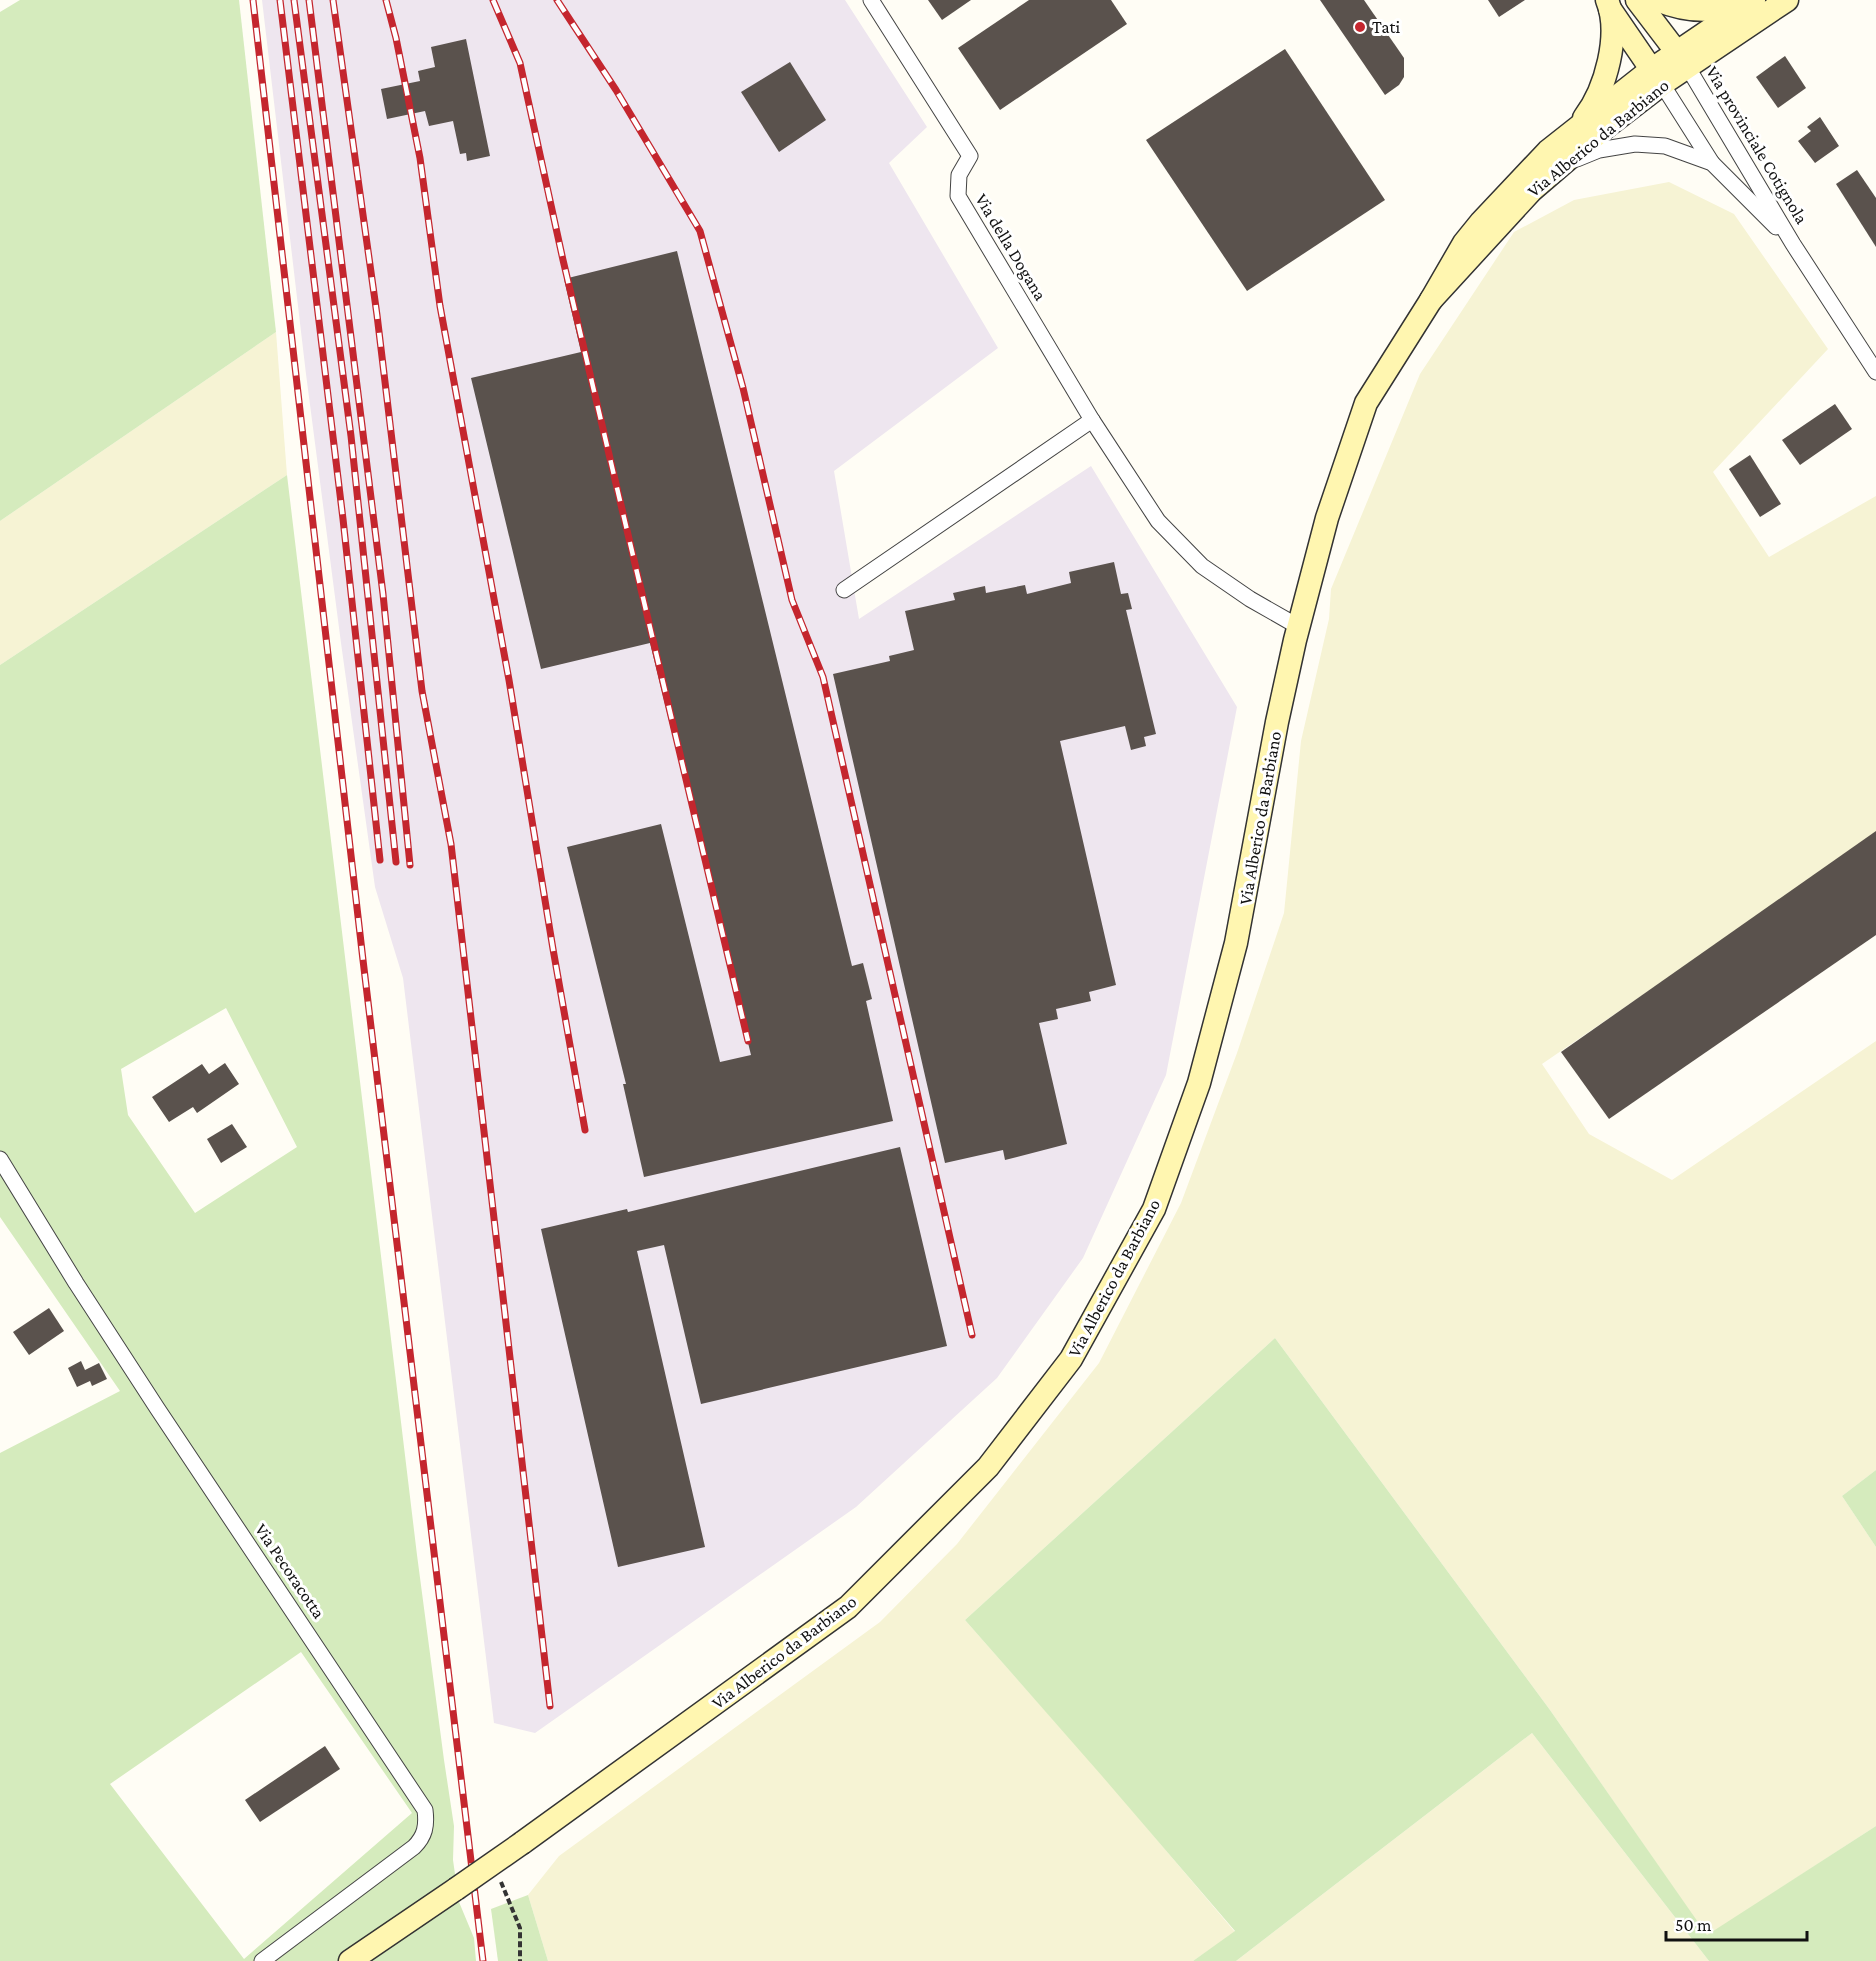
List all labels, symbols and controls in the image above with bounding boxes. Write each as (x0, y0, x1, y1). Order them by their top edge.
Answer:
place label: Tati (1372, 17, 1400, 37)
marker: Tati (1353, 20, 1367, 34)
street label: Via provinciale Cotignola (1702, 62, 1812, 228)
street label: Via Alberico da Barbiano (1523, 75, 1673, 201)
street label: Via della Dogana (971, 190, 1051, 304)
street label: Via Alberico da Barbiano (1235, 730, 1285, 906)
street label: Via Alberico da Barbiano (1064, 1196, 1164, 1360)
street label: Via Pecoracotta (251, 1520, 329, 1622)
street label: Via Alberico da Barbiano (708, 1591, 860, 1713)
scale bar (1666, 1904, 1807, 1942)
text: 50 m (1675, 1915, 1712, 1935)

